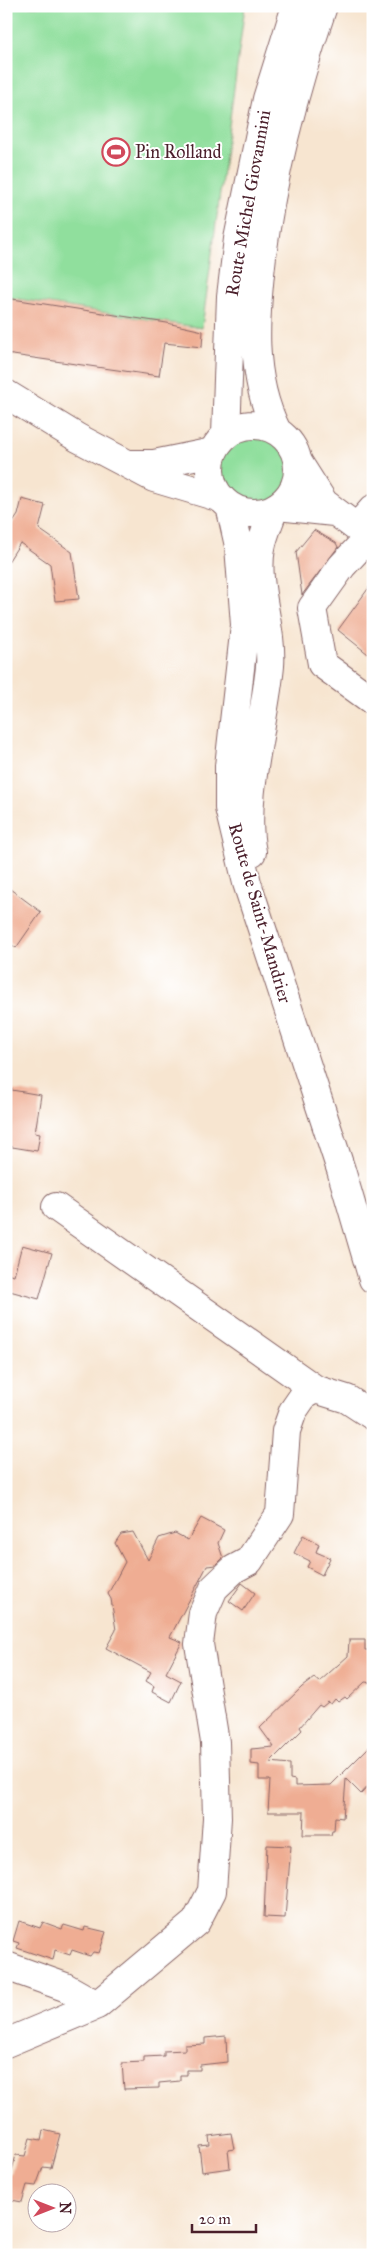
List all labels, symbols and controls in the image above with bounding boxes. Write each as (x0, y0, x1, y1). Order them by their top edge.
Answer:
street label: Route Michel Giovannini (221, 108, 275, 298)
sports icon: Pin Rolland (101, 137, 131, 167)
place label: Pin Rolland (135, 141, 222, 163)
street label: Route de Saint-Mandrier (224, 820, 296, 1006)
north arrow (28, 2184, 78, 2234)
scale bar (192, 2201, 255, 2233)
text: N (56, 2202, 73, 2214)
text: 20 m (199, 2210, 231, 2228)

